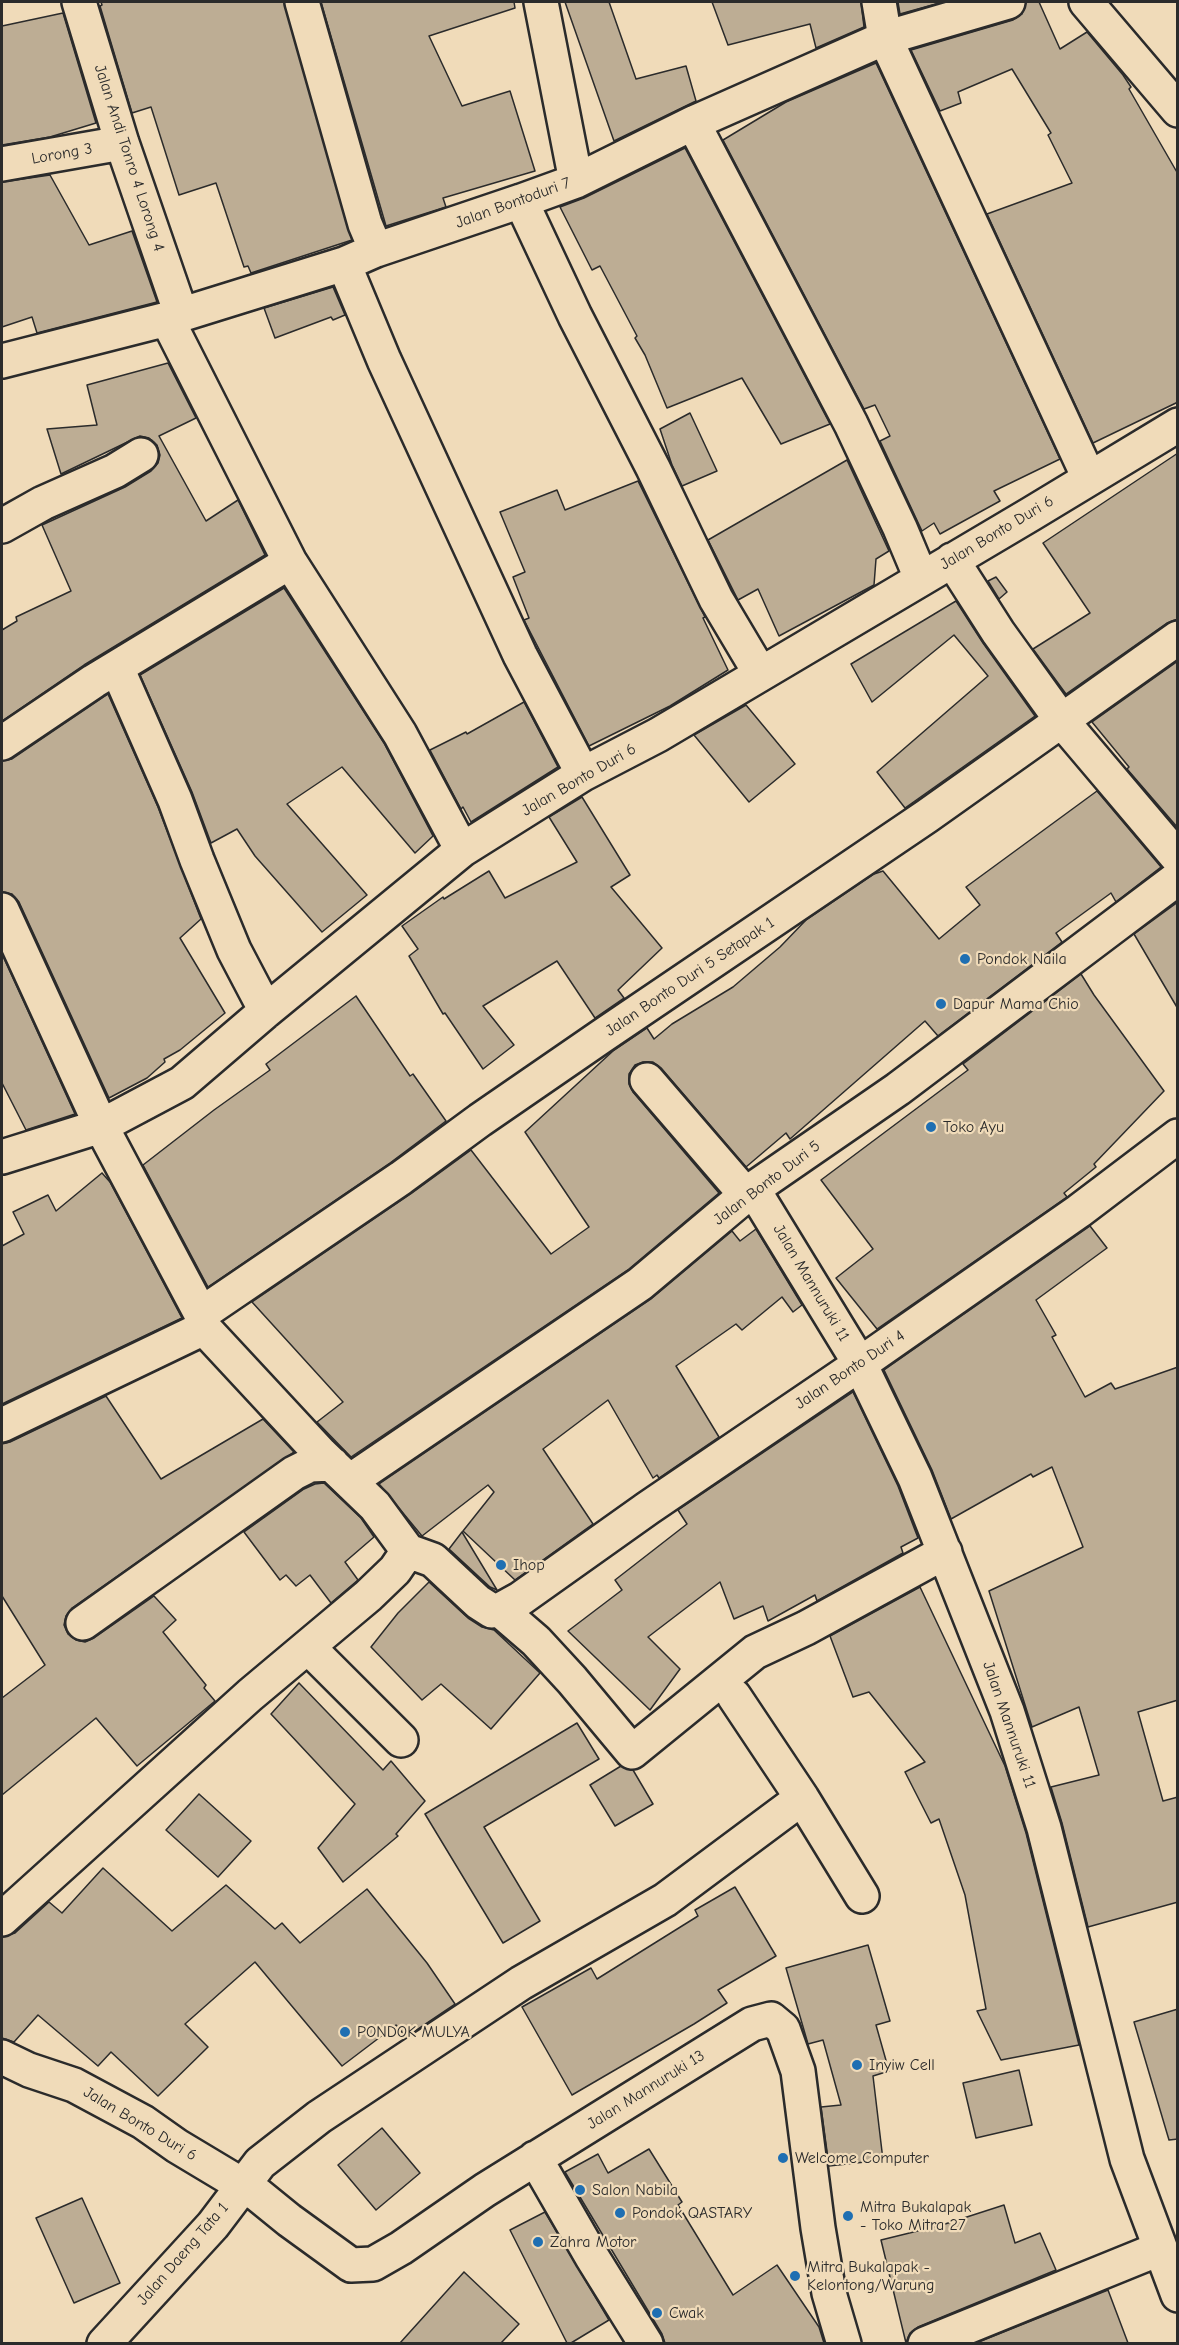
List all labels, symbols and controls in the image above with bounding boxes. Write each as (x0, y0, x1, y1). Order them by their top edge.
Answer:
street label: Jalan Andi Tonro 4 Lorong 4 (90, 62, 168, 254)
street label: Lorong 3 (30, 139, 94, 169)
street label: Jalan Bontoduri 7 (453, 173, 573, 233)
street label: Jalan Bonto Duri 6 (937, 492, 1057, 574)
street label: Jalan Bonto Duri 6 (518, 739, 640, 821)
street label: Jalan Bonto Duri 5 Setapak 1 (602, 913, 778, 1041)
place label: Pondok Naila (977, 949, 1067, 969)
marker: Pondok Naila (958, 952, 972, 966)
place label: Dapur Mama Chio (953, 994, 1079, 1014)
marker: Dapur Mama Chio (934, 997, 948, 1011)
place label: Toko Ayu (943, 1117, 1004, 1137)
marker: Toko Ayu (924, 1120, 938, 1134)
street label: Jalan Bonto Duri 5 (710, 1137, 824, 1229)
street label: Jalan Mannuruki 11 (769, 1221, 853, 1345)
street label: Jalan Bonto Duri 4 (792, 1326, 908, 1414)
place label: Ihop (513, 1555, 545, 1575)
marker: Ihop (494, 1558, 508, 1572)
street label: Jalan Mannuruki 11 (978, 1659, 1040, 1791)
place label: PONDOK MULYA (357, 2022, 470, 2042)
marker: PONDOK MULYA (338, 2025, 352, 2039)
street label: Jalan Mannuruki 13 (584, 2046, 708, 2134)
place label: Inyiw Cell (869, 2055, 935, 2075)
marker: Inyiw Cell (850, 2058, 864, 2072)
street label: Jalan Bonto Duri 6 (80, 2083, 200, 2165)
place label: Welcome Computer (795, 2148, 929, 2168)
marker: Welcome Computer (776, 2151, 790, 2165)
place label: Salon Nabila (592, 2180, 678, 2200)
marker: Salon Nabila (573, 2183, 587, 2197)
place label: Mitra Bukalapak - Toko Mitra 27 (860, 2197, 971, 2235)
street label: Jalan Daeng Tata 1 (133, 2199, 233, 2309)
place label: Pondok QASTARY (632, 2203, 752, 2223)
marker: Pondok QASTARY (613, 2206, 627, 2220)
marker: Mitra Bukalapak - Toko Mitra 27 (841, 2209, 855, 2223)
place label: Zahra Motor (550, 2232, 636, 2252)
marker: Zahra Motor (531, 2235, 545, 2249)
place label: Mitra Bukalapak - Kelontong/Warung (807, 2257, 935, 2295)
marker: Mitra Bukalapak - Kelontong/Warung (788, 2269, 802, 2283)
place label: Cwak (669, 2303, 704, 2323)
marker: Cwak (650, 2306, 664, 2320)

